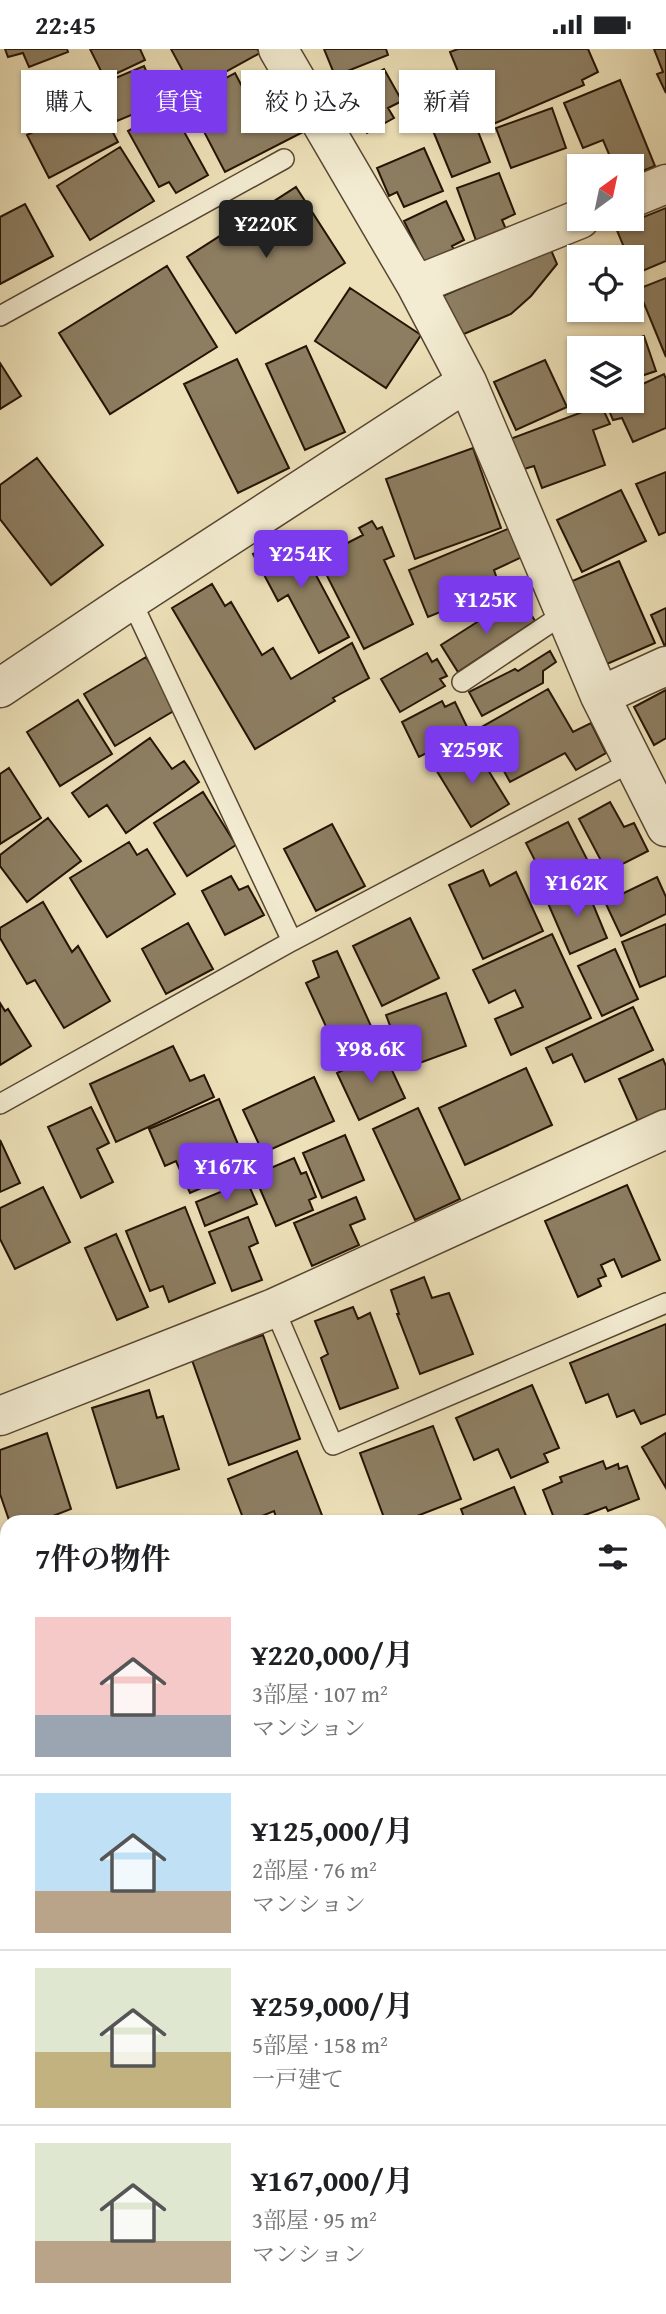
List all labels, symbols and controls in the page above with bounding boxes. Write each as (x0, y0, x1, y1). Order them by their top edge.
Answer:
text: 22:45 (35, 5, 96, 44)
chip: 購入 (21, 70, 117, 133)
chip: 賃貸 (131, 70, 227, 133)
chip: 絞り込み (241, 70, 385, 133)
chip: 新着 (399, 70, 495, 133)
north arrow (567, 154, 644, 231)
map controls (567, 154, 644, 413)
pin: ¥220K (217, 201, 315, 260)
text: ¥220K (235, 206, 297, 239)
button: locate (567, 245, 644, 322)
button: layers (567, 336, 644, 413)
pin: ¥254K (252, 531, 350, 590)
text: ¥254K (270, 536, 332, 569)
pin: ¥125K (437, 577, 535, 636)
text: ¥125K (455, 582, 517, 615)
pin: ¥259K (423, 727, 521, 786)
text: ¥259K (441, 732, 503, 765)
pin: ¥162K (528, 859, 626, 919)
text: ¥162K (546, 865, 608, 898)
pin: ¥98.6K (314, 1025, 428, 1085)
text: ¥98.6K (337, 1031, 405, 1064)
pin: ¥167K (177, 1143, 275, 1203)
text: ¥167K (195, 1149, 257, 1182)
text: 7件の物件 (35, 1536, 171, 1580)
icon: filters (594, 1538, 632, 1576)
text: ¥220,000/月 (252, 1632, 414, 1676)
icon: home (91, 1645, 175, 1729)
text: 3部屋 · 107 m² (252, 1677, 388, 1710)
text: マンション (252, 1711, 366, 1744)
text: ¥125,000/月 (252, 1808, 414, 1852)
icon: home (91, 1821, 175, 1905)
text: 2部屋 · 76 m² (252, 1853, 377, 1886)
text: マンション (252, 1887, 366, 1920)
text: ¥259,000/月 (252, 1983, 414, 2027)
icon: home (91, 1996, 175, 2080)
text: 5部屋 · 158 m² (252, 2028, 388, 2061)
text: 一戸建て (252, 2062, 344, 2095)
text: ¥167,000/月 (252, 2158, 414, 2202)
icon: home (91, 2171, 175, 2255)
text: 3部屋 · 95 m² (252, 2203, 377, 2236)
text: マンション (252, 2237, 366, 2270)

